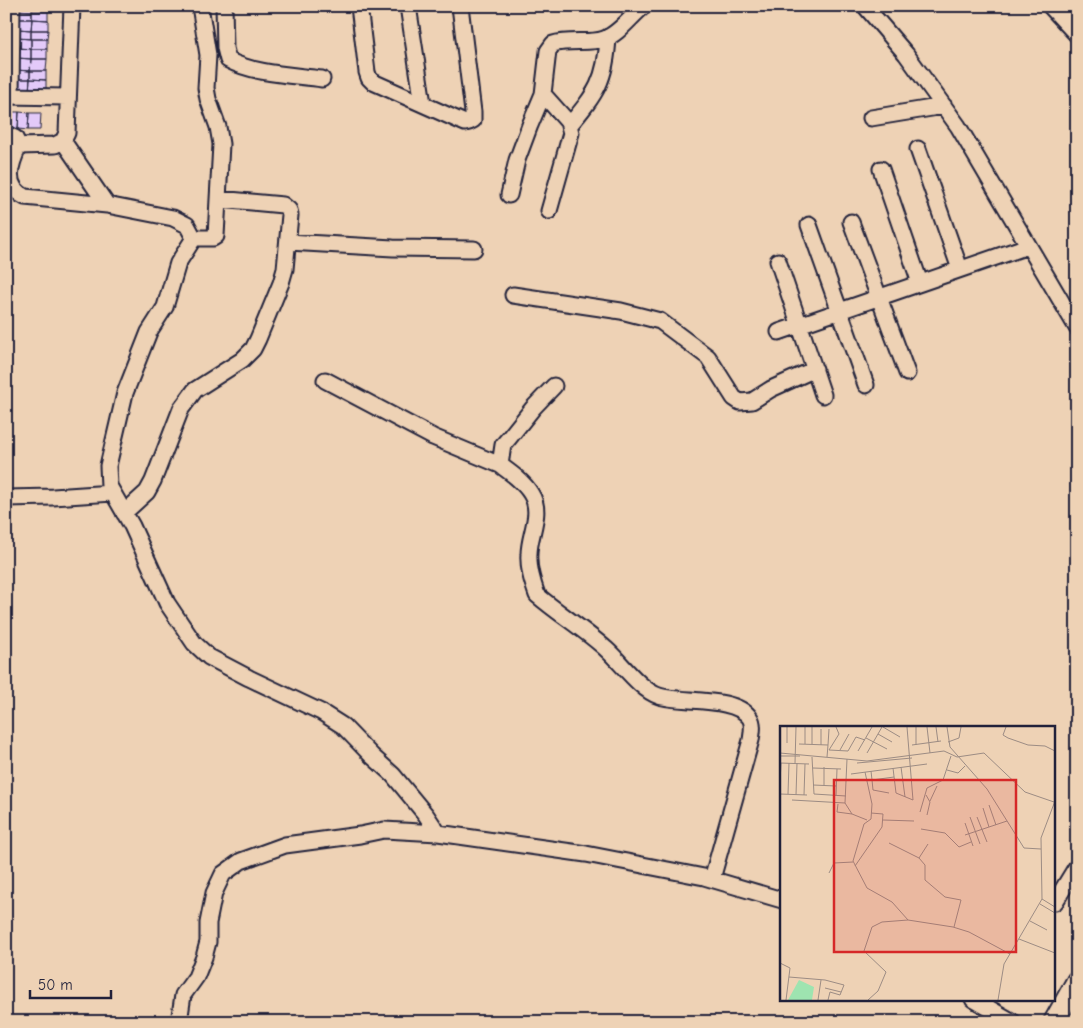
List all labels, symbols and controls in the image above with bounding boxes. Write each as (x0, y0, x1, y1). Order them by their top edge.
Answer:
inset map (780, 726, 1056, 1000)
scale bar (30, 968, 111, 1000)
text: 50 m (38, 976, 73, 994)

